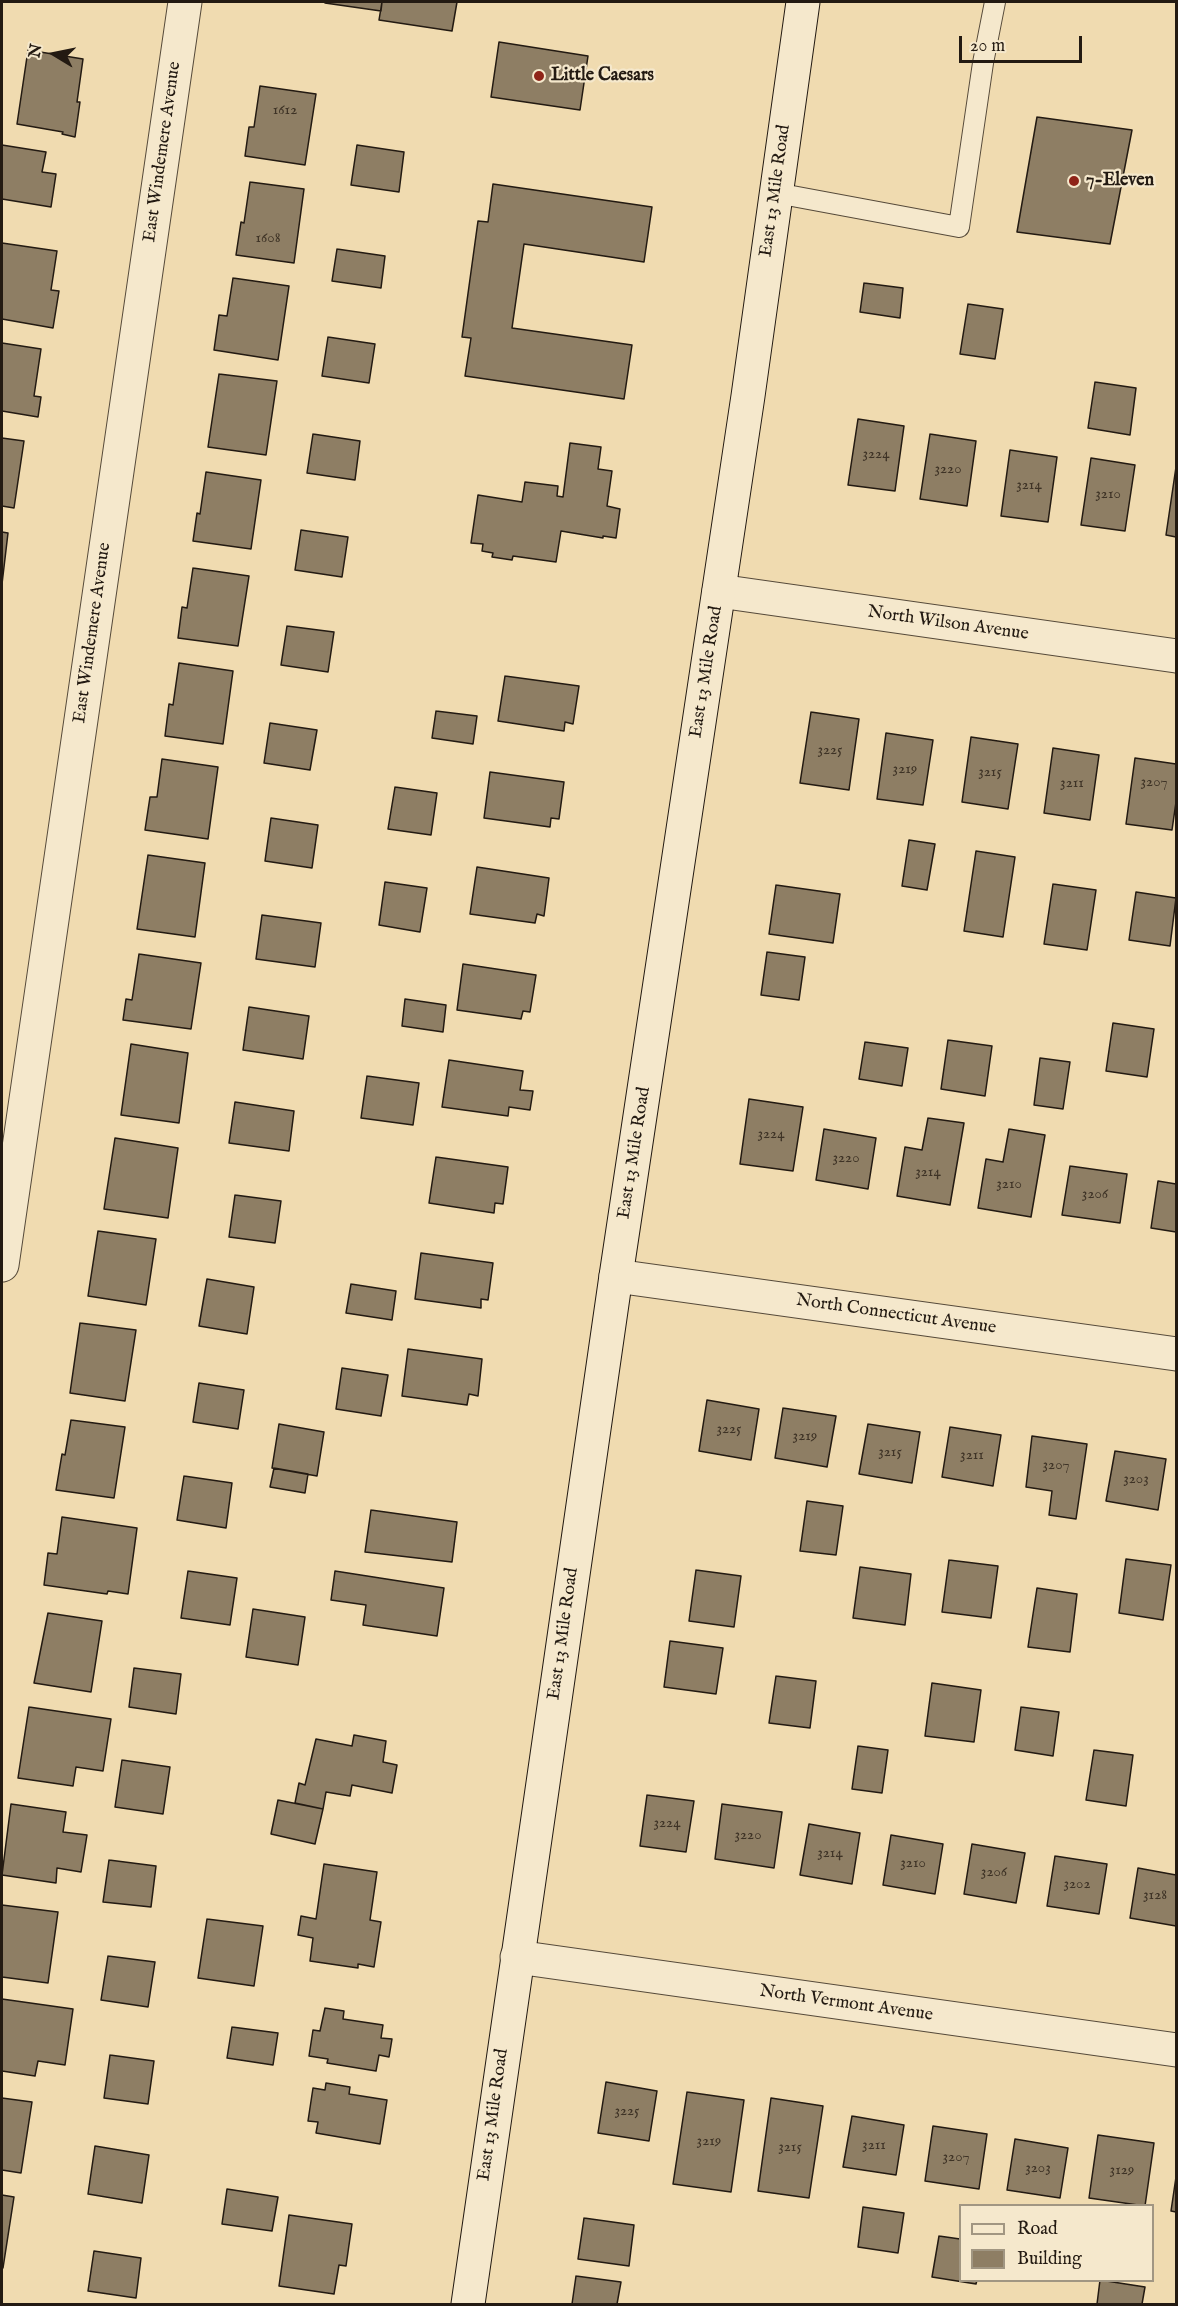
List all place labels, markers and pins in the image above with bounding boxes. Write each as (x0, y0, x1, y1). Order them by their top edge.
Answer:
place label: Little Caesars (551, 65, 654, 87)
marker: Little Caesars (532, 69, 546, 83)
place label: 7-Eleven (1086, 170, 1154, 192)
marker: 7-Eleven (1067, 174, 1081, 188)

